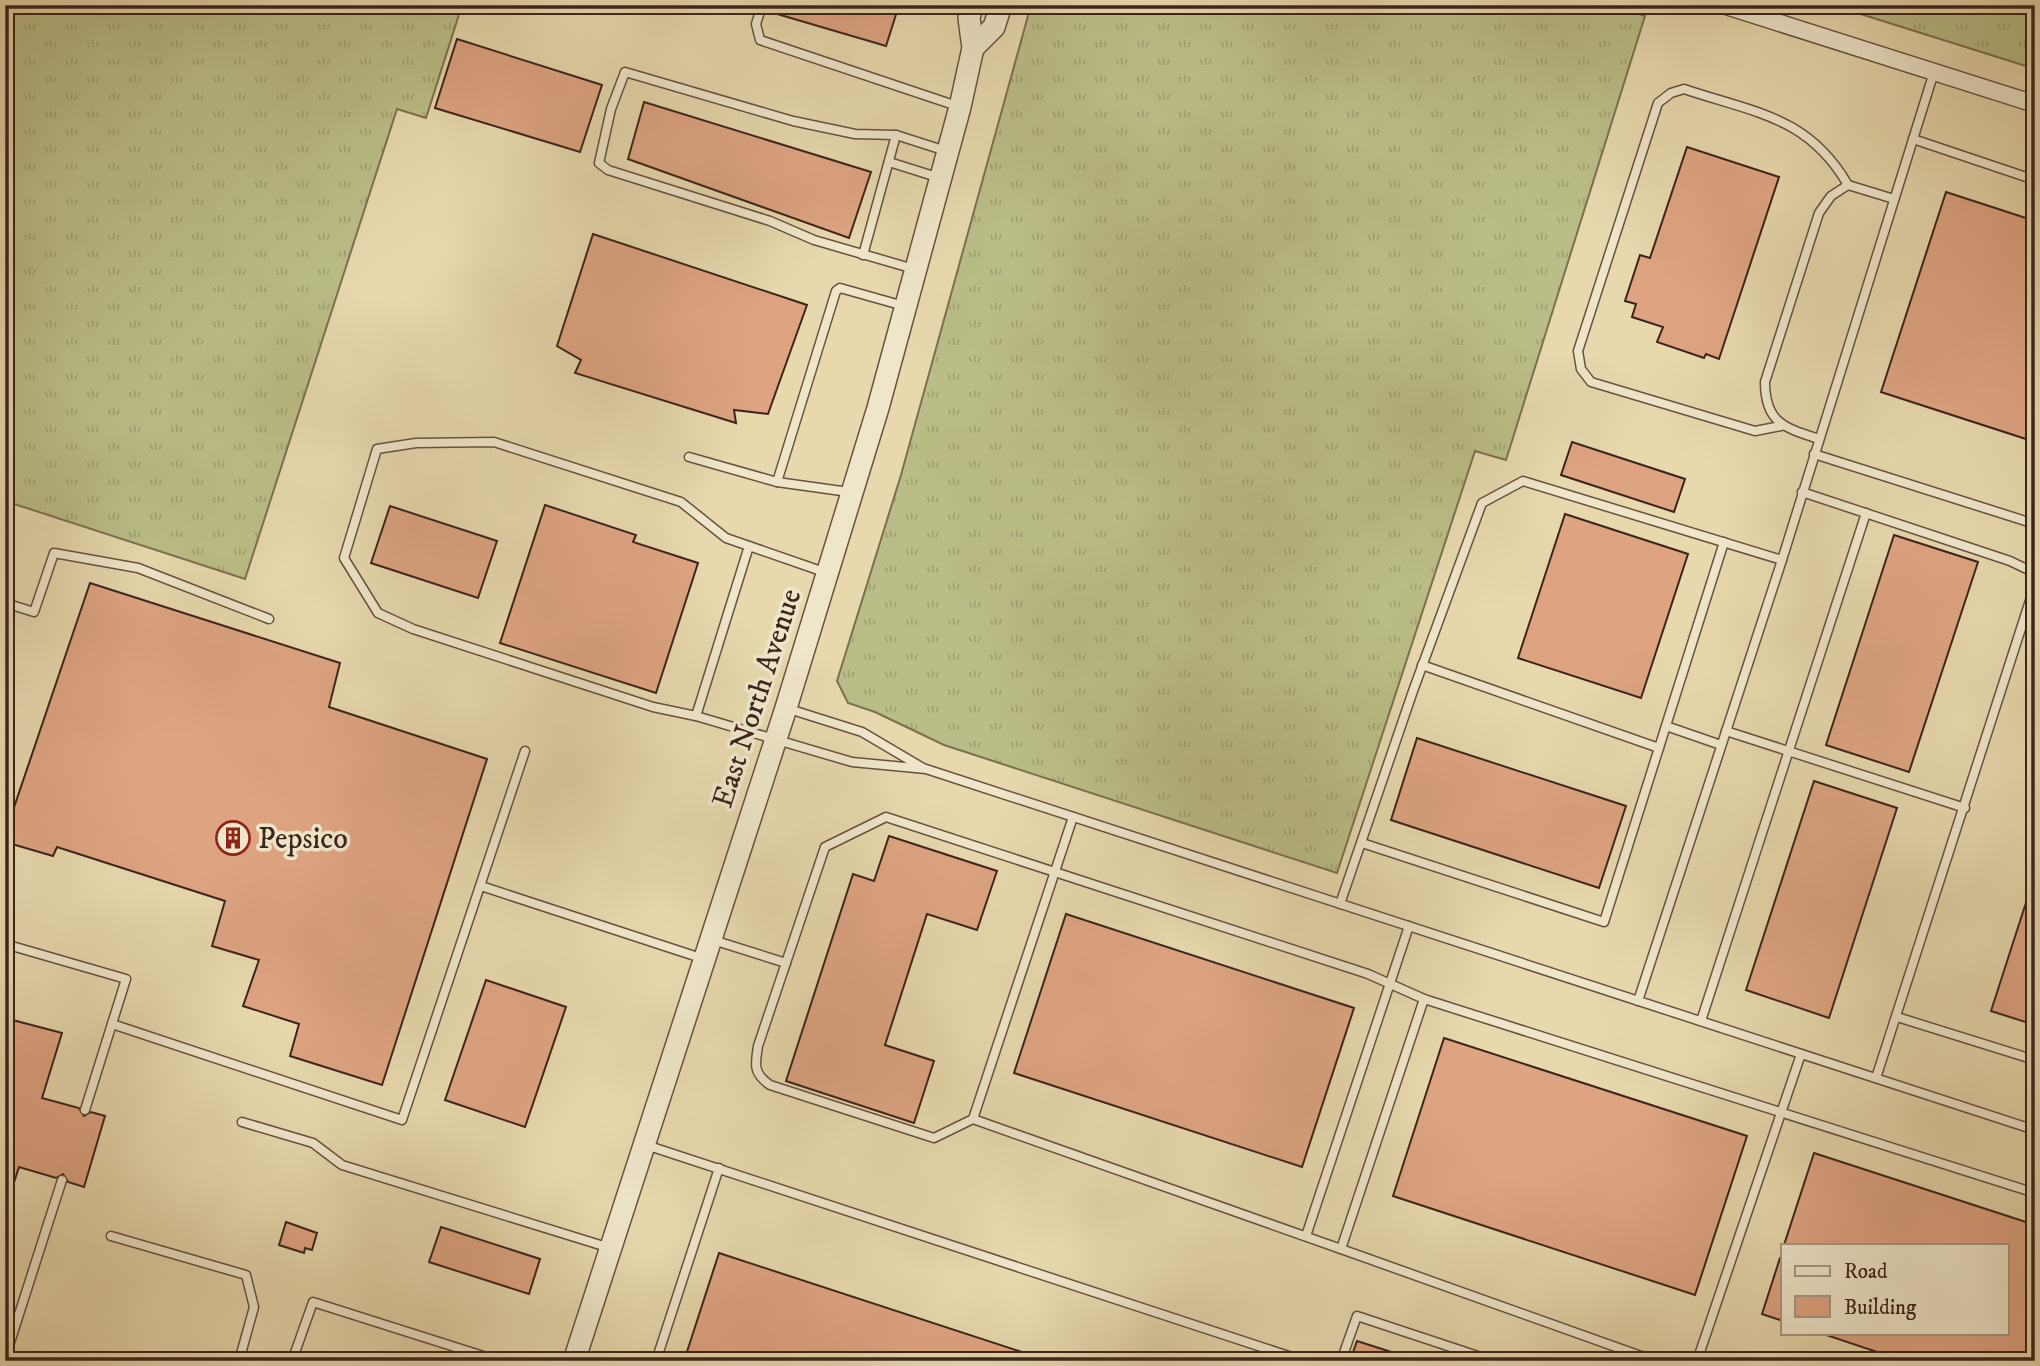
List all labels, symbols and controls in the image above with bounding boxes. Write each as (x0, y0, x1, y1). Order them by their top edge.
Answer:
street label: East North Avenue (705, 584, 810, 813)
building icon: Pepsico (214, 819, 252, 857)
place label: Pepsico (258, 821, 348, 858)
legend (1781, 1244, 2008, 1334)
text: Road (1844, 1259, 1888, 1285)
text: Building (1844, 1295, 1917, 1321)

